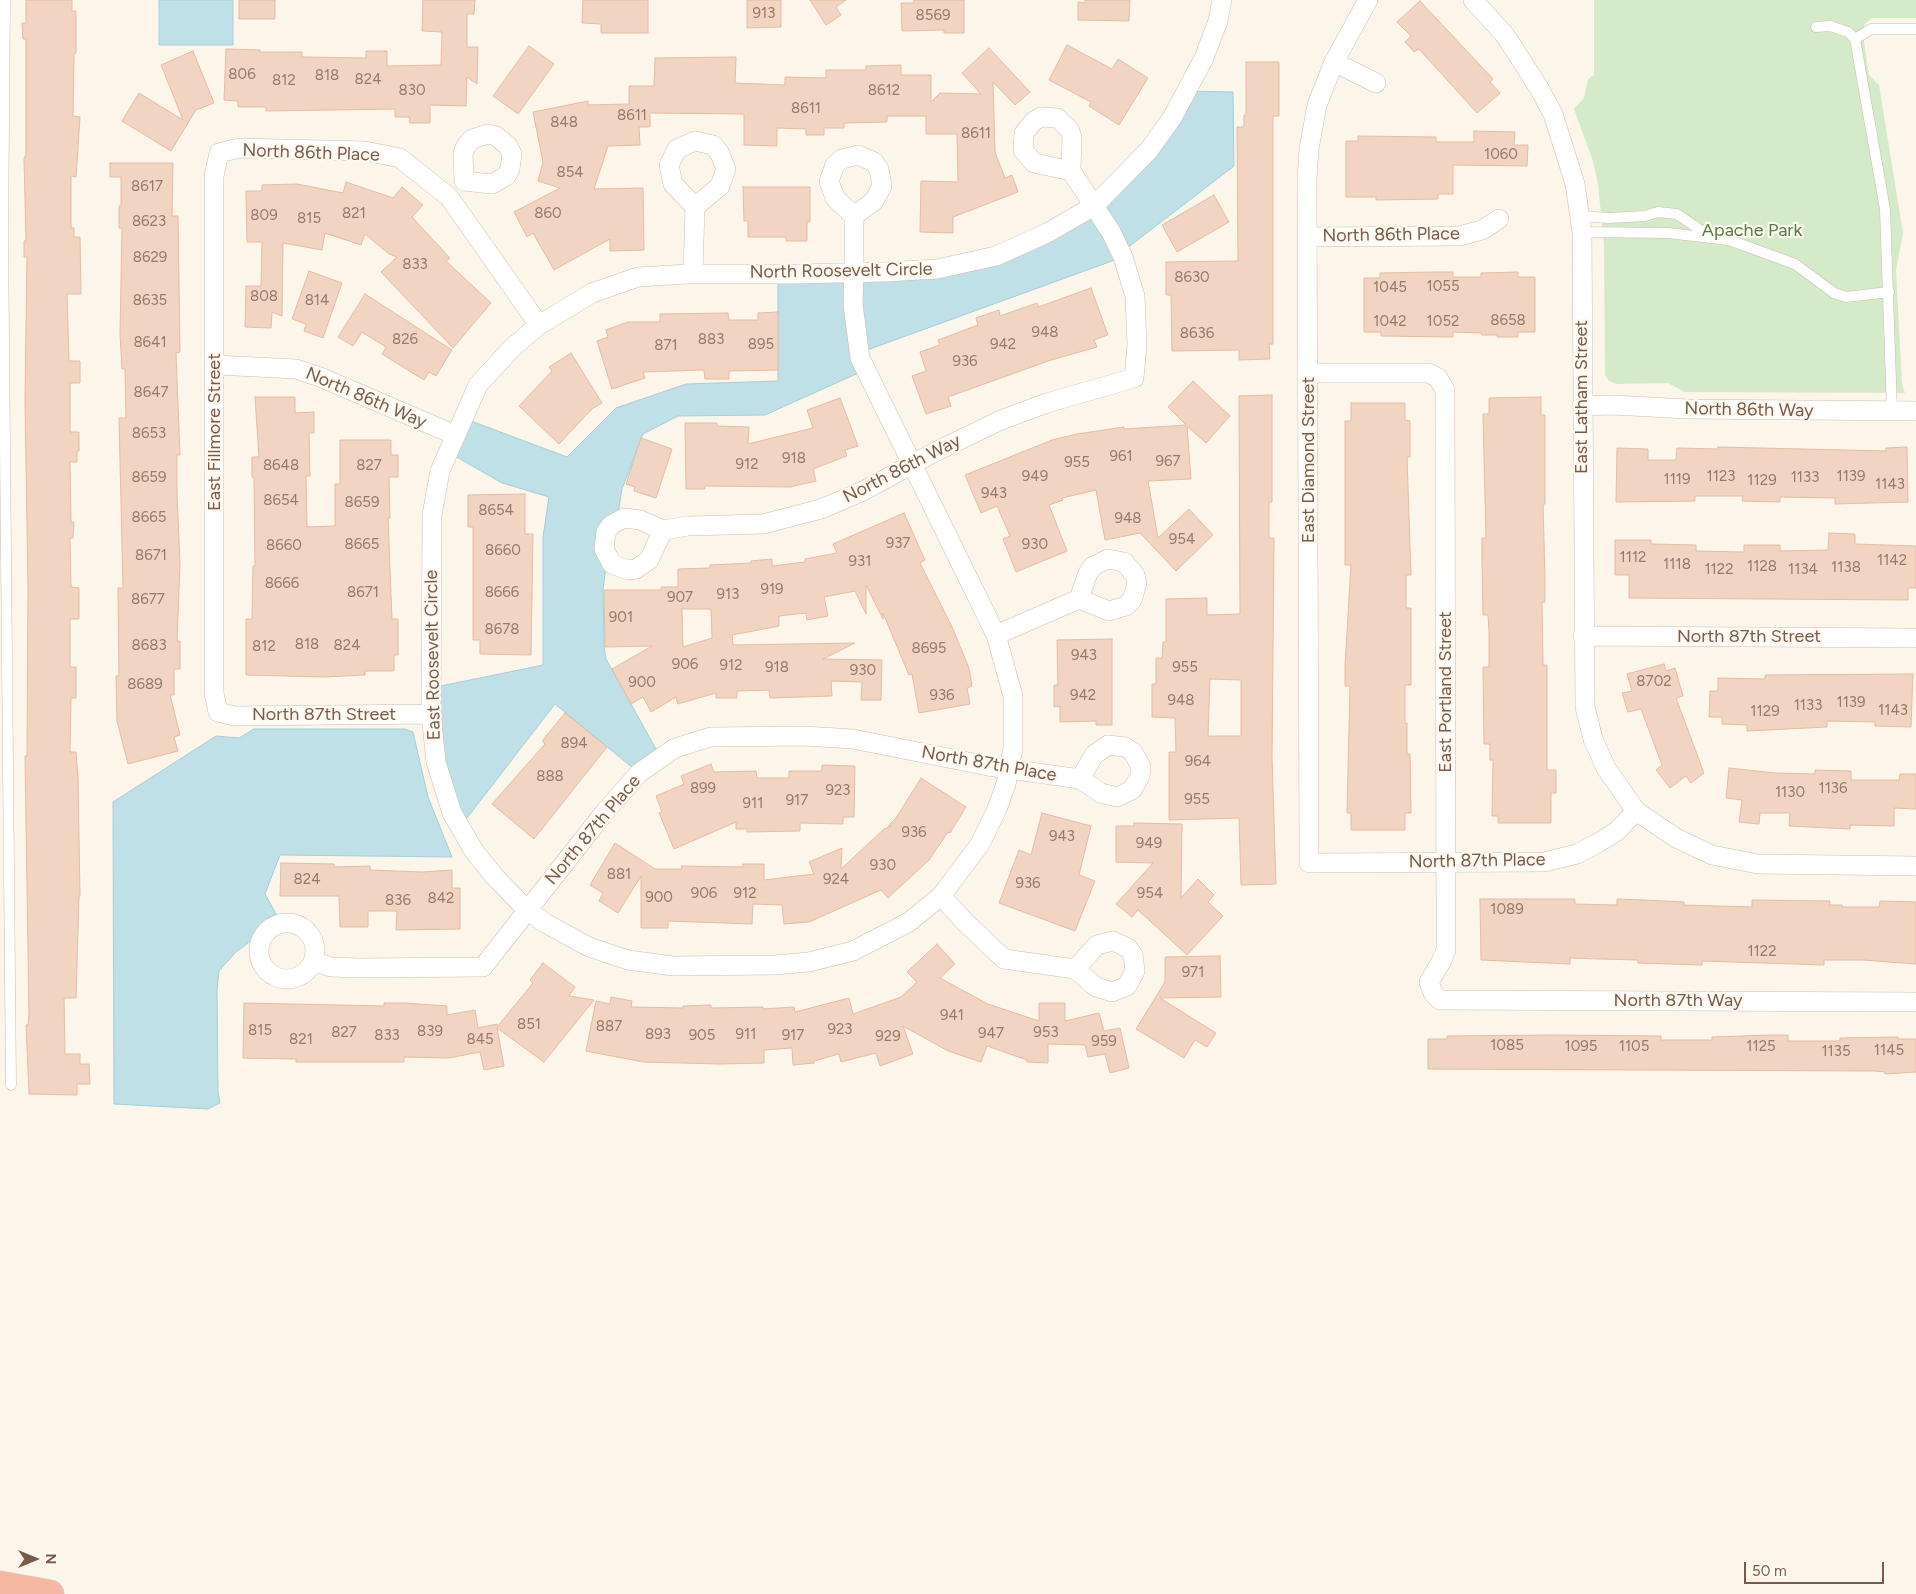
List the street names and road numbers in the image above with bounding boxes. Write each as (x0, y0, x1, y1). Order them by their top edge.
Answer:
street label: North 86th Place (242, 140, 380, 166)
street label: North 86th Place (1322, 223, 1460, 247)
street label: North Roosevelt Circle (749, 259, 933, 283)
street label: East Latham Street (1571, 320, 1593, 474)
street label: East Fillmore Street (204, 353, 226, 511)
street label: North 86th Way (302, 363, 430, 433)
street label: East Diamond Street (1298, 377, 1320, 543)
street label: North 86th Way (1684, 398, 1814, 422)
street label: North 86th Way (839, 430, 965, 508)
street label: East Roosevelt Circle (421, 570, 445, 740)
street label: East Portland Street (1435, 611, 1457, 773)
street label: North 87th Street (1677, 626, 1821, 648)
street label: North 87th Street (252, 704, 396, 726)
street label: North 87th Place (920, 741, 1058, 787)
street label: North 87th Place (541, 771, 645, 889)
street label: North 87th Place (1408, 849, 1546, 873)
street label: North 87th Way (1614, 990, 1742, 1012)

